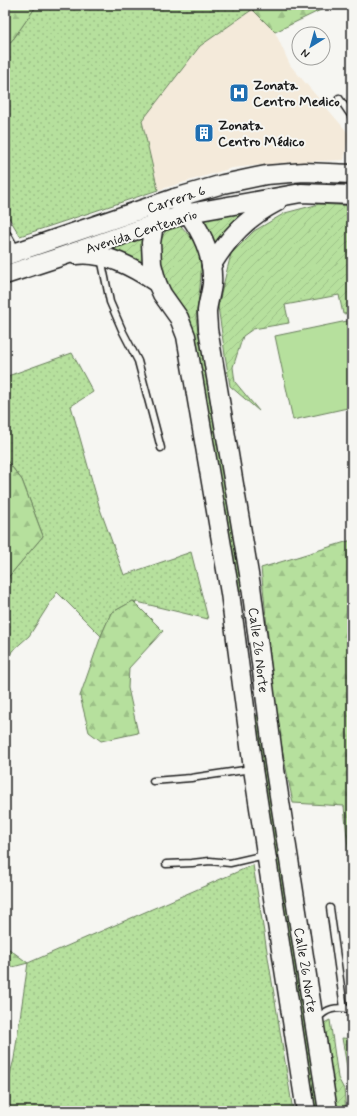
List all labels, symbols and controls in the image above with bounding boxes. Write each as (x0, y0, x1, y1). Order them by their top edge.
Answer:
north arrow (291, 26, 331, 66)
text: N (298, 45, 313, 61)
place label: Zonata Centro Medico (253, 77, 340, 111)
hospital icon: Zonata Centro Medico (228, 82, 250, 104)
place label: Zonata Centro Médico (218, 117, 305, 151)
building icon: Zonata Centro Médico (193, 122, 215, 144)
street label: Carrera 6 (145, 182, 208, 218)
street label: Avenida Centenario (83, 205, 199, 258)
street label: Calle 26 Norte (244, 606, 272, 694)
street label: Calle 26 Norte (289, 926, 321, 1014)

